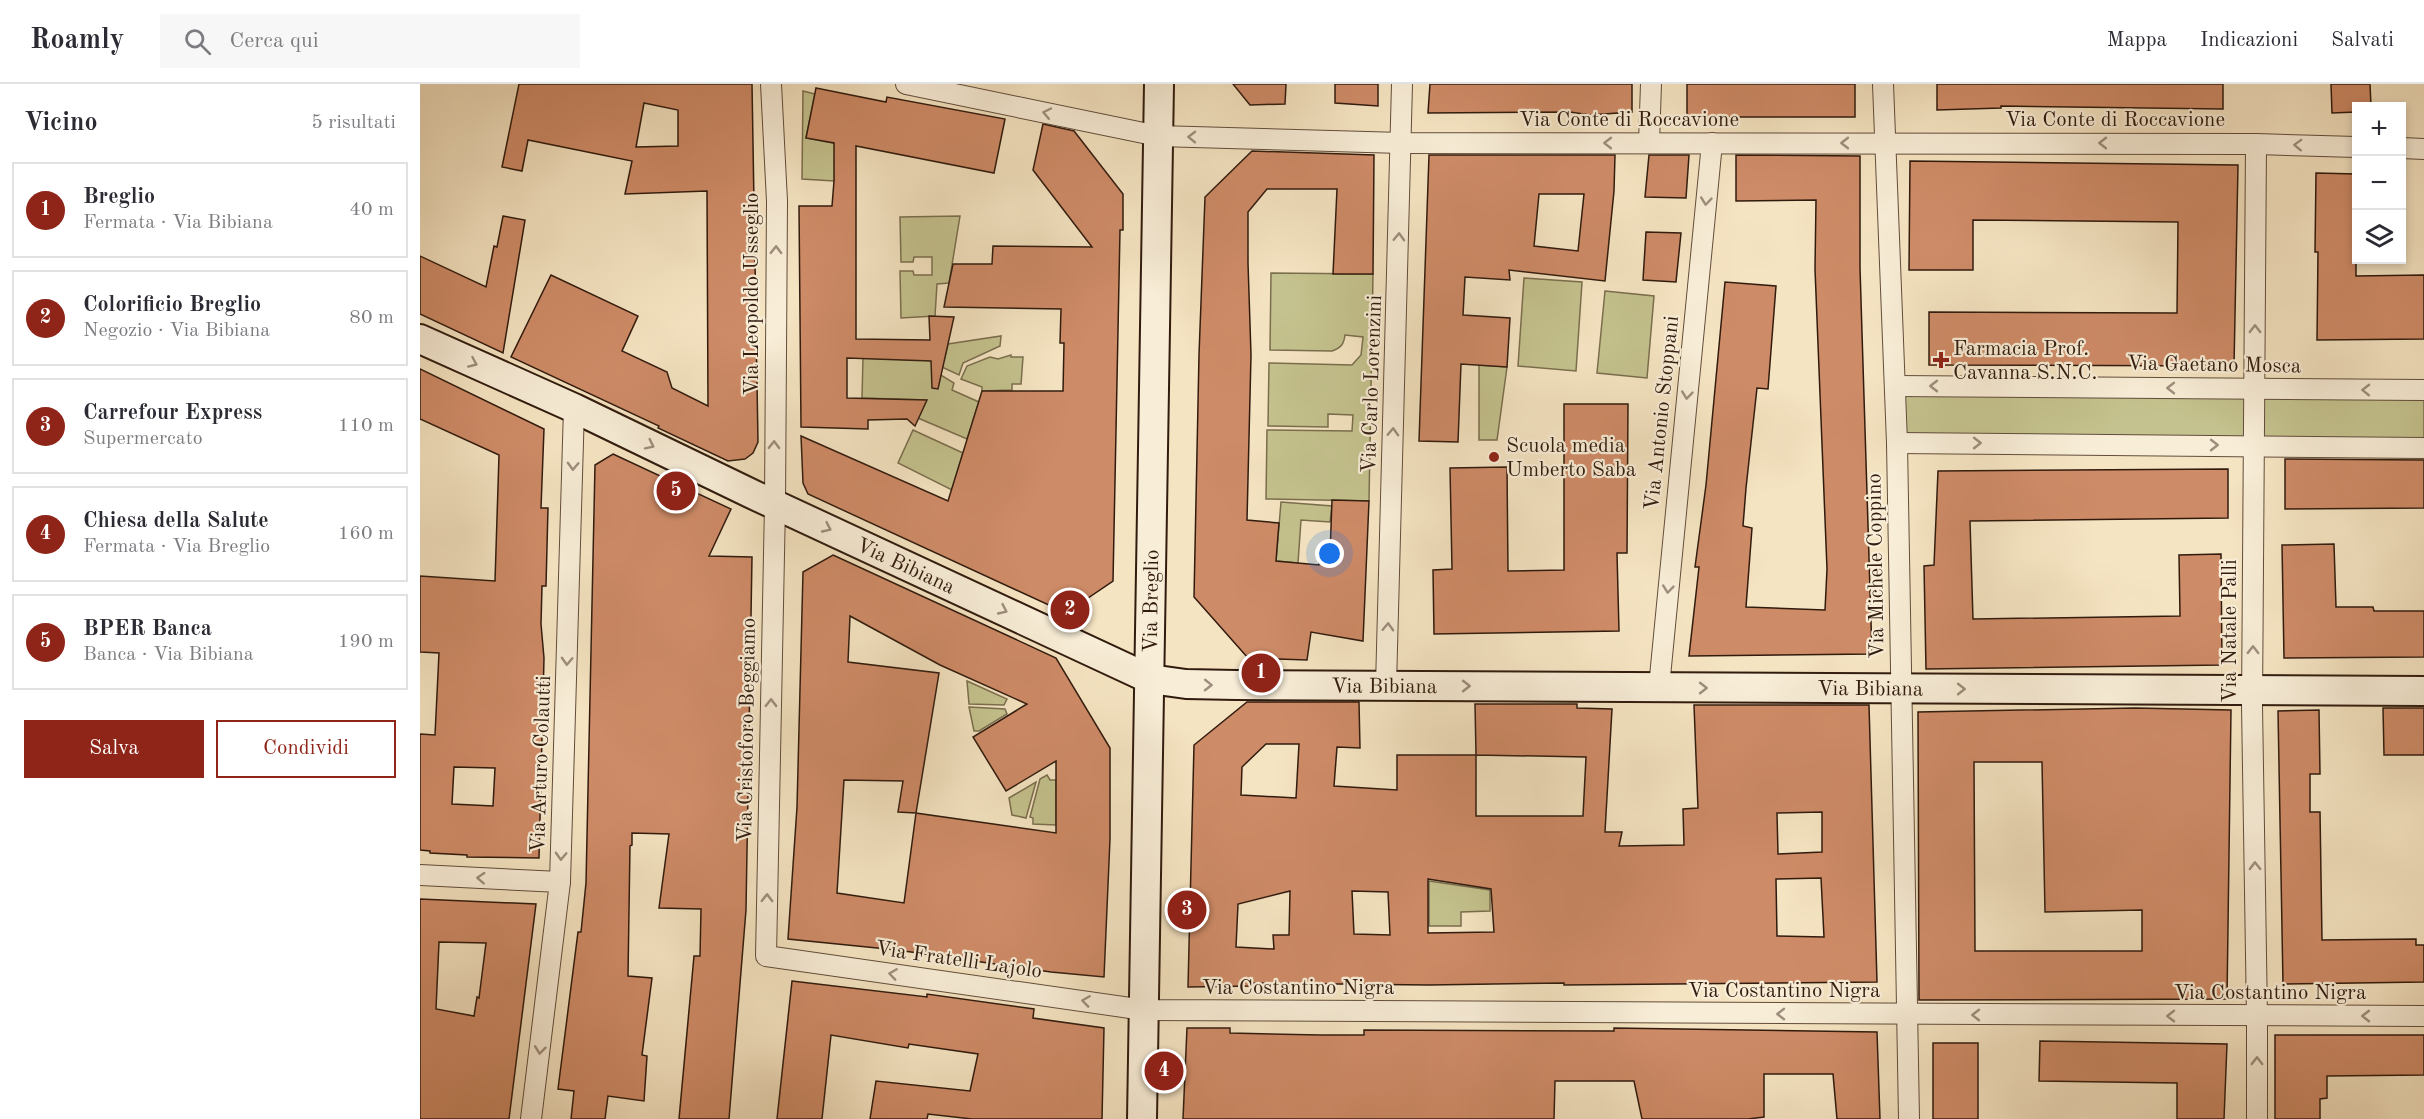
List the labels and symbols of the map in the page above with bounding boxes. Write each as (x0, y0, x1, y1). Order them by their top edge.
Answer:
one-way arrow (1043, 107, 1053, 120)
street label: Via Conte di Roccavione (1519, 110, 1739, 131)
street label: Via Conte di Roccavione (2005, 110, 2225, 131)
one-way arrow (1187, 131, 1196, 143)
one-way arrow (1604, 137, 1613, 149)
one-way arrow (1841, 137, 1850, 149)
one-way arrow (2099, 137, 2108, 149)
one-way arrow (2294, 139, 2303, 151)
street label: Via Leopoldo Usseglio (742, 193, 763, 395)
one-way arrow (1700, 197, 1713, 206)
one-way arrow (1393, 233, 1405, 242)
one-way arrow (770, 246, 782, 255)
street label: Via Carlo Lorenzini (1359, 295, 1386, 473)
street label: Via Antonio Stoppani (1642, 315, 1683, 512)
one-way arrow (2249, 324, 2261, 333)
place label: Farmacia Prof. Cavanna S.N.C. (1953, 339, 2097, 384)
marker: Farmacia Prof. Cavanna S.N.C. (1934, 353, 1948, 367)
street label: Via Gaetano Mosca (2127, 353, 2301, 378)
one-way arrow (467, 355, 478, 367)
one-way arrow (1929, 380, 1938, 392)
one-way arrow (2166, 382, 2175, 394)
one-way arrow (2361, 384, 2370, 396)
one-way arrow (1681, 391, 1694, 400)
one-way arrow (1387, 428, 1400, 437)
place label: Scuola media Umberto Saba (1506, 436, 1636, 481)
one-way arrow (644, 437, 655, 449)
one-way arrow (1972, 437, 1981, 449)
one-way arrow (2209, 439, 2218, 451)
one-way arrow (768, 441, 780, 450)
marker: Scuola media Umberto Saba (1487, 450, 1501, 464)
one-way arrow (566, 462, 579, 471)
pin: 5 (656, 468, 696, 514)
street label: Via Michele Coppino (1864, 473, 1889, 659)
one-way arrow (820, 521, 831, 533)
street label: Via Bibiana (853, 535, 958, 599)
your location (1315, 539, 1344, 568)
street label: Via Breglio (1141, 549, 1163, 653)
street label: Via Natale Palli (2220, 559, 2241, 703)
one-way arrow (1662, 585, 1675, 594)
pin: 2 (1050, 588, 1090, 632)
one-way arrow (997, 603, 1008, 615)
street label: Via Cristoforo Beggiamo (735, 618, 760, 843)
one-way arrow (1382, 623, 1394, 632)
one-way arrow (2247, 645, 2259, 654)
pin: 1 (1242, 650, 1280, 696)
one-way arrow (561, 657, 573, 666)
street label: Via Arturo Colautti (528, 675, 555, 853)
street label: Via Bibiana (1331, 676, 1437, 698)
one-way arrow (1204, 679, 1213, 691)
street label: Via Bibiana (1817, 679, 1923, 700)
one-way arrow (1462, 680, 1471, 692)
one-way arrow (1699, 682, 1708, 694)
one-way arrow (1957, 683, 1966, 695)
one-way arrow (765, 698, 777, 707)
one-way arrow (555, 851, 568, 860)
one-way arrow (2248, 861, 2261, 870)
one-way arrow (477, 871, 486, 884)
pin: 3 (1168, 888, 1206, 932)
one-way arrow (761, 893, 774, 902)
street label: Via Fratelli Lajolo (874, 938, 1043, 983)
one-way arrow (888, 968, 898, 980)
street label: Via Costantino Nigra (1202, 978, 1394, 999)
street label: Via Costantino Nigra (1688, 981, 1880, 1002)
street label: Via Costantino Nigra (2174, 983, 2366, 1004)
one-way arrow (1081, 996, 1091, 1008)
one-way arrow (1776, 1008, 1785, 1020)
one-way arrow (1971, 1009, 1980, 1021)
one-way arrow (2166, 1010, 2175, 1022)
one-way arrow (2361, 1010, 2370, 1022)
one-way arrow (534, 1045, 546, 1054)
pin: 4 (1144, 1048, 1184, 1094)
one-way arrow (2251, 1056, 2263, 1065)

